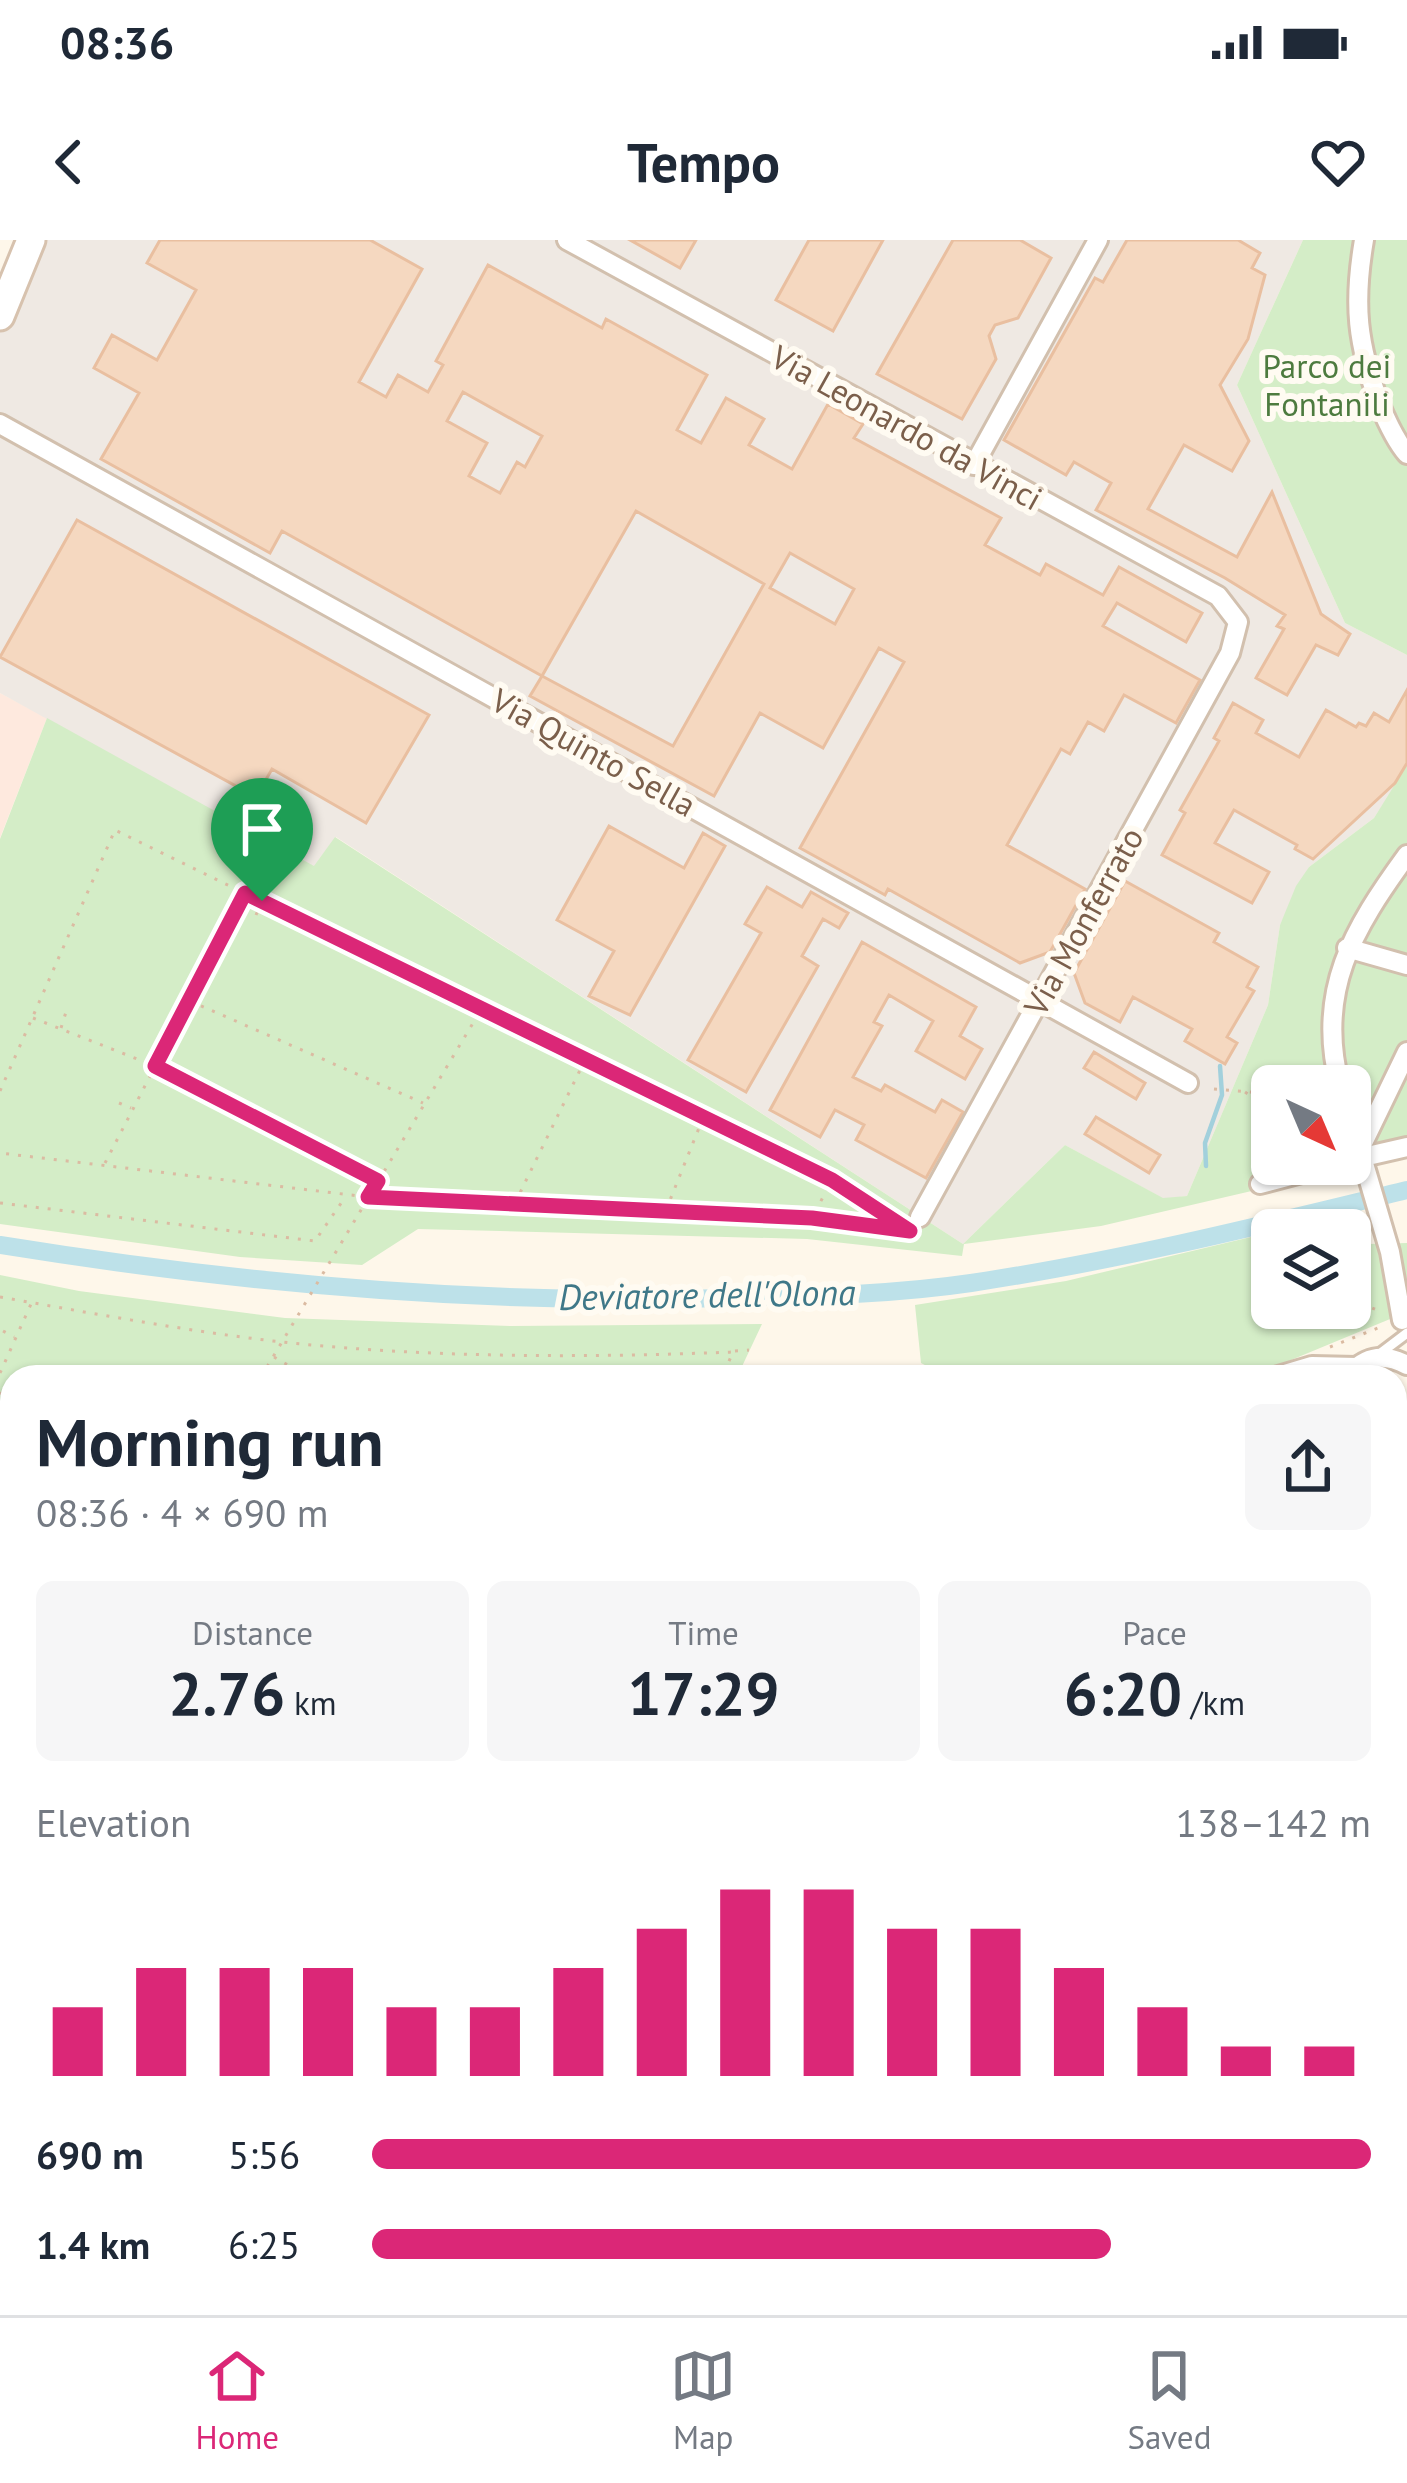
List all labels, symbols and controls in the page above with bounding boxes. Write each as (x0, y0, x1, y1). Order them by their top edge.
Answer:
text: 08:36 (60, 13, 174, 71)
text: Tempo (627, 127, 780, 197)
icon: back (36, 129, 102, 195)
icon: heart (1305, 129, 1371, 195)
street label: Via Leonardo da Vinci (763, 334, 1050, 519)
park label: Parco dei Fontanili (1263, 344, 1391, 425)
street label: Via Quinto Sella (483, 678, 704, 826)
pin (211, 778, 313, 901)
icon: arrive (229, 796, 295, 862)
street label: Via Monferrato (1013, 819, 1152, 1024)
north arrow (1251, 1065, 1371, 1185)
map controls (1251, 1065, 1371, 1329)
button: layers (1251, 1209, 1371, 1329)
water label: Deviatore dell'Olona (558, 1268, 856, 1320)
text: Morning run (36, 1399, 384, 1484)
button: share (1245, 1404, 1371, 1530)
text: 08:36 · 4 × 690 m (36, 1487, 328, 1538)
text: Distance (192, 1611, 313, 1654)
text: Time (668, 1611, 739, 1654)
text: Pace (1122, 1611, 1187, 1654)
text: 2.76 (168, 1654, 285, 1732)
text: 17:29 (627, 1654, 780, 1732)
text: 6:20 (1064, 1654, 1182, 1732)
text: km (285, 1681, 337, 1724)
text: /km (1182, 1681, 1245, 1724)
text: Elevation (36, 1797, 191, 1848)
text: 138–142 m (1176, 1797, 1371, 1848)
text: 690 m (36, 2129, 144, 2180)
text: 5:56 (228, 2129, 300, 2180)
text: 1.4 km (36, 2219, 150, 2270)
text: 6:25 (228, 2219, 300, 2270)
tab: Home (196, 2343, 279, 2458)
tab: Map (670, 2343, 736, 2458)
tab: Saved (1127, 2343, 1211, 2458)

